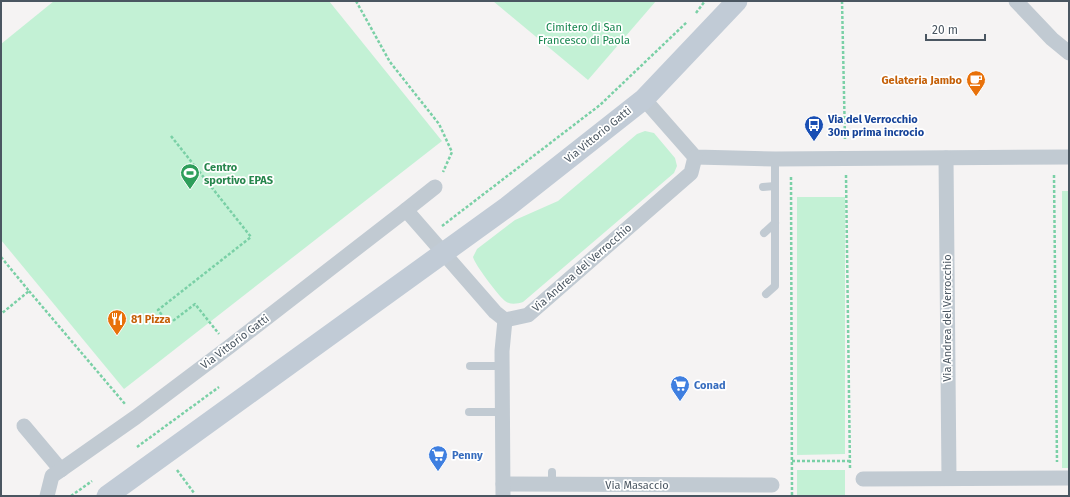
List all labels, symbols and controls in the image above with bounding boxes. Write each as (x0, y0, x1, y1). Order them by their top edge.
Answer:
scale bar (926, 16, 985, 42)
park label: Cimitero di San Francesco di Paola (538, 21, 630, 47)
text: 20 m (932, 23, 958, 37)
cafe icon: Gelateria Jambo (965, 69, 987, 97)
place label: Gelateria Jambo (882, 74, 963, 87)
street label: Via Vittorio Gatti (562, 104, 634, 166)
place label: Via del Verrocchio 30m prima incrocio (827, 113, 925, 139)
bus stop icon: Via del Verrocchio 30m prima incrocio (803, 114, 825, 142)
place label: Centro sportivo EPAS (204, 161, 274, 187)
sports icon: Centro sportivo EPAS (179, 162, 201, 190)
street label: Via Andrea del Verrocchio (530, 221, 634, 315)
street label: Via Andrea del Verrocchio (941, 254, 954, 382)
restaurant icon: 81 Pizza (106, 308, 128, 336)
street label: Via Vittorio Gatti (198, 312, 272, 372)
place label: 81 Pizza (131, 313, 170, 326)
supermarket icon: Conad (669, 374, 691, 402)
place label: Conad (694, 379, 726, 392)
supermarket icon: Penny (427, 444, 449, 472)
place label: Penny (452, 449, 483, 462)
street label: Via Masaccio (605, 479, 669, 492)

